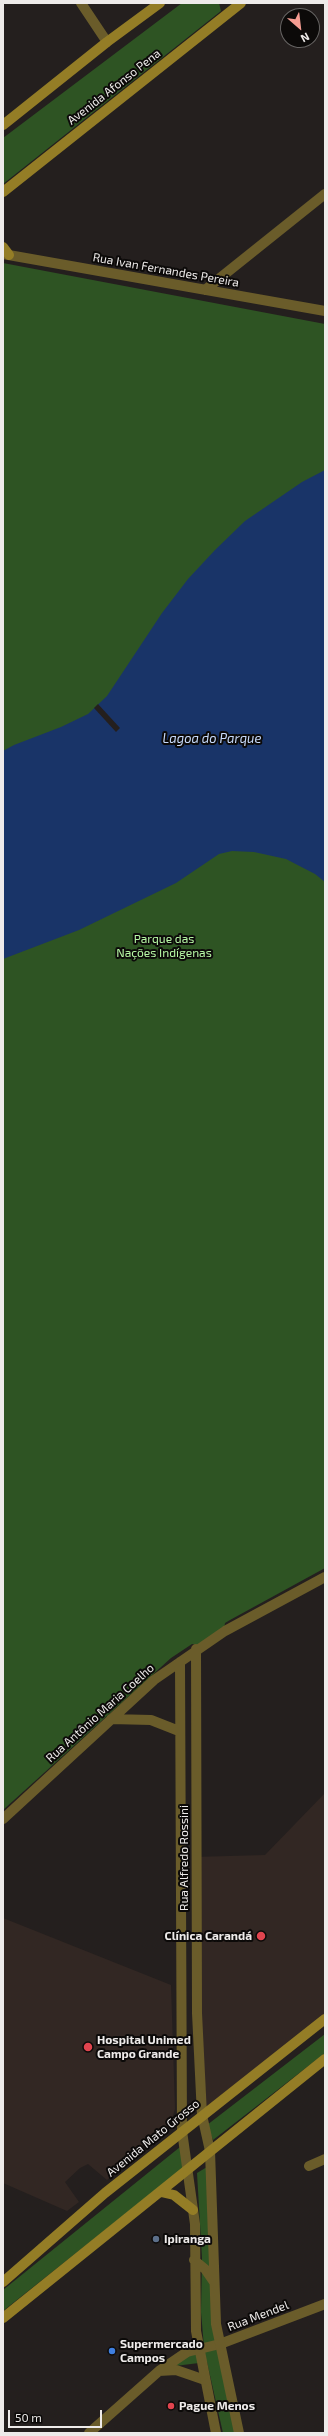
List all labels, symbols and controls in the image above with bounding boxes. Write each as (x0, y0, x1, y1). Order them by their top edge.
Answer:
north arrow (280, 8, 320, 48)
text: N (299, 31, 312, 46)
street label: Avenida Afonso Pena (65, 46, 163, 128)
street label: Rua Ivan Fernandes Pereira (92, 250, 240, 290)
water label: Lagoa do Parque (163, 731, 261, 747)
park label: Parque das Nações Indígenas (116, 932, 212, 960)
street label: Rua Antônio Maria Coelho (43, 1661, 157, 1765)
street label: Rua Alfredo Rossini (177, 1805, 191, 1911)
place label: Clínica Carandá (165, 1929, 252, 1943)
marker: Clínica Carandá (255, 1930, 267, 1942)
place label: Hospital Unimed Campo Grande (97, 2033, 191, 2061)
marker: Hospital Unimed Campo Grande (82, 2041, 94, 2053)
street label: Avenida Mato Grosso (104, 2096, 202, 2180)
place label: Ipiranga (164, 2232, 211, 2246)
marker: Ipiranga (151, 2234, 161, 2244)
street label: Rua Mendel (225, 2298, 291, 2334)
place label: Supermercado Campos (120, 2337, 203, 2365)
marker: Supermercado Campos (107, 2346, 117, 2356)
place label: Pague Menos (179, 2399, 255, 2413)
marker: Pague Menos (166, 2401, 176, 2411)
scale bar (10, 2402, 104, 2428)
text: 50 m (15, 2410, 42, 2424)

